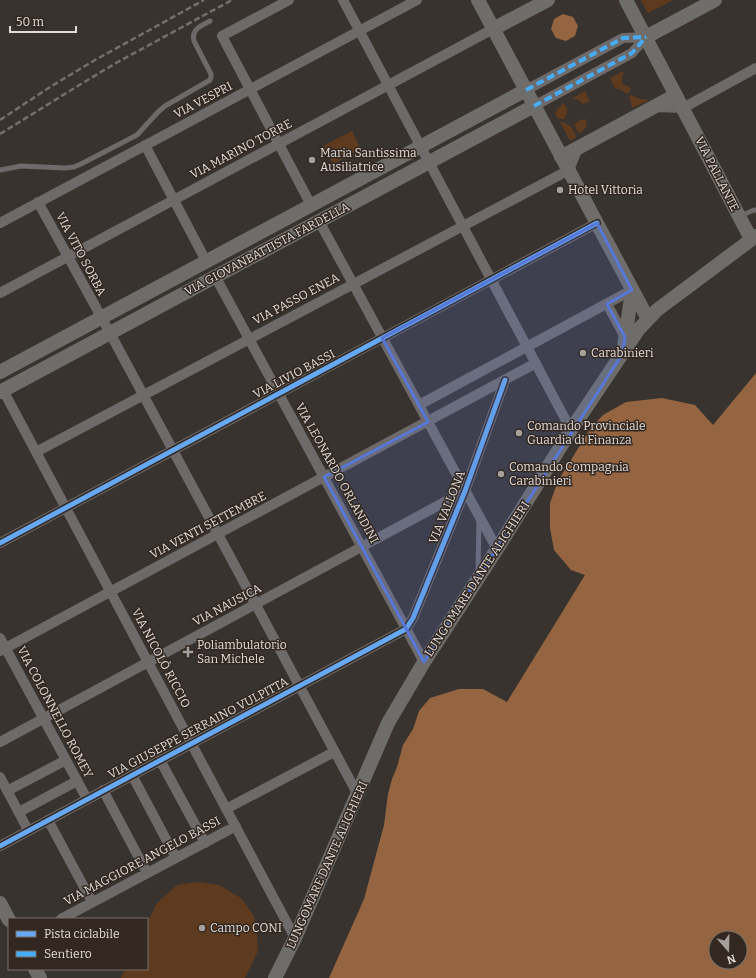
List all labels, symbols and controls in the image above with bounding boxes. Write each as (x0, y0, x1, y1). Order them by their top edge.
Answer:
scale bar (10, 8, 76, 34)
text: 50 m (16, 15, 45, 29)
street label: VIA VESPRI (171, 79, 235, 121)
street label: VIA MARINO TORRE (188, 116, 294, 182)
street label: VIA PALLANTE (692, 134, 742, 214)
place label: Maria Santissima Ausiliatrice (320, 146, 417, 174)
marker: Maria Santissima Ausiliatrice (307, 155, 317, 165)
place label: Hotel Vittoria (568, 183, 643, 197)
marker: Hotel Vittoria (555, 185, 565, 195)
street label: VIA GIOVANBATTISTA FARDELLA (182, 199, 352, 299)
street label: VIA VITO SORBA (53, 210, 109, 299)
street label: VIA PASSO ENEA (250, 270, 342, 328)
place label: Carabinieri (591, 346, 654, 360)
street label: VIA LIVIO BASSI (251, 347, 337, 401)
marker: Carabinieri (578, 348, 588, 358)
street label: VIA LEONARDO ORLANDINI (293, 400, 381, 546)
place label: Comando Provinciale Guardia di Finanza (527, 419, 645, 447)
marker: Comando Provinciale Guardia di Finanza (514, 428, 524, 438)
place label: Comando Compagnia Carabinieri (509, 460, 629, 488)
street label: VIA VALLONA (426, 468, 468, 546)
marker: Comando Compagnia Carabinieri (496, 469, 506, 479)
street label: VIA VENTI SETTEMBRE (148, 488, 268, 562)
street label: LUNGOMARE DANTE ALIGHIERI (422, 499, 532, 659)
street label: VIA NAUSICA (190, 581, 264, 629)
street label: VIA NICOLÒ RICCIO (129, 605, 194, 710)
place label: Poliambulatorio San Michele (197, 638, 287, 666)
street label: VIA COLONNELLO ROMEY (14, 644, 96, 781)
marker: Poliambulatorio San Michele (182, 646, 194, 658)
street label: VIA GIUSEPPE SERRAINO VULPITTA (106, 674, 291, 782)
street label: LUNGOMARE DANTE ALIGHIERI (284, 779, 370, 951)
street label: VIA MAGGIORE ANGELO BASSI (61, 814, 223, 908)
legend (8, 918, 148, 970)
place label: Campo CONI (210, 921, 282, 935)
marker: Campo CONI (197, 923, 207, 933)
text: Pista ciclabile (44, 927, 119, 941)
north arrow (708, 930, 748, 970)
text: Sentiero (44, 947, 92, 961)
text: N (725, 951, 737, 967)

